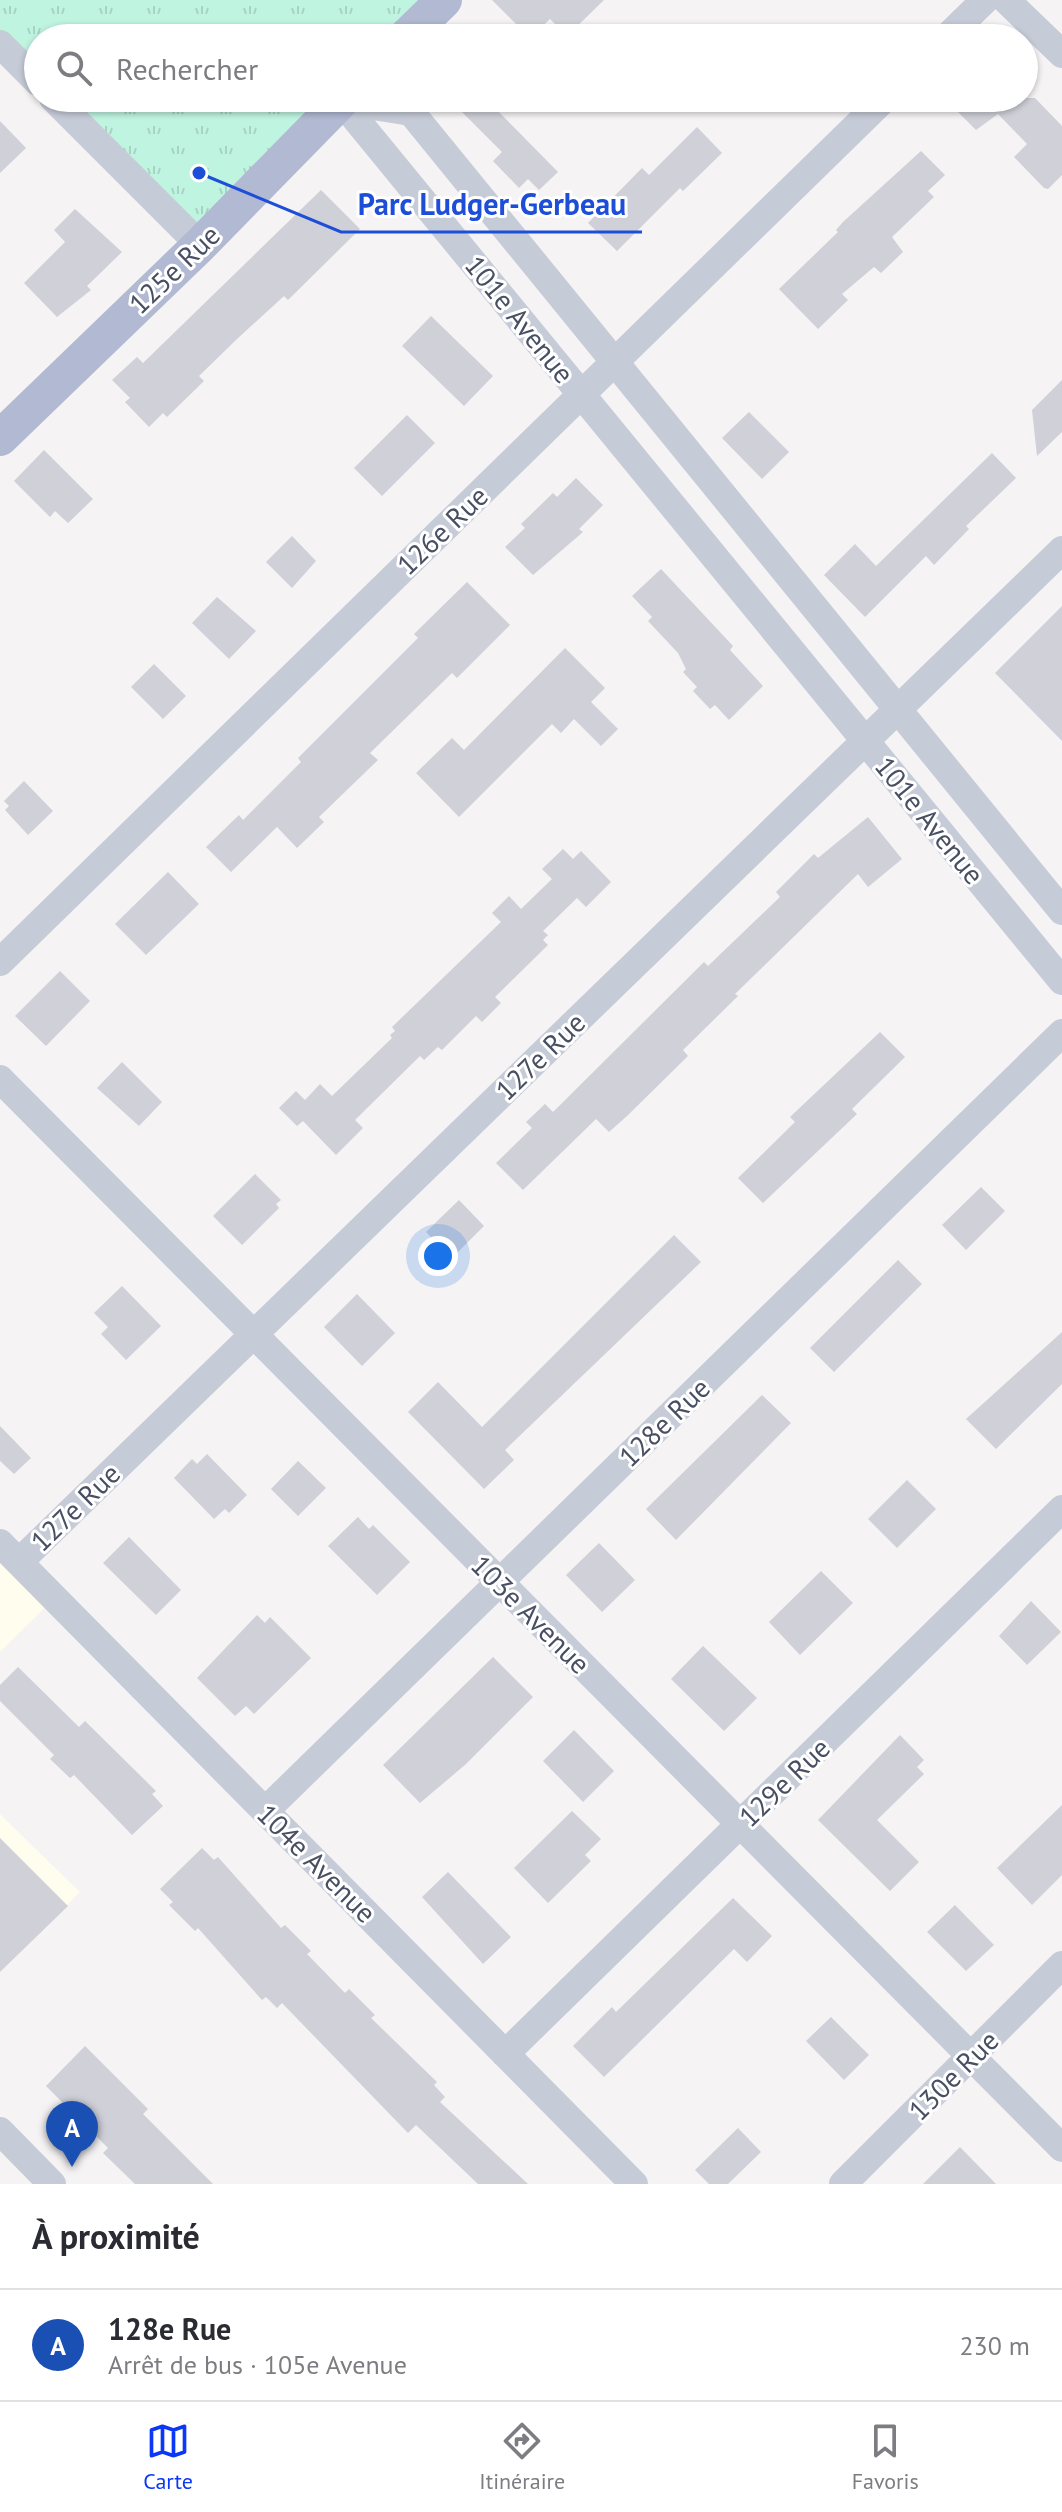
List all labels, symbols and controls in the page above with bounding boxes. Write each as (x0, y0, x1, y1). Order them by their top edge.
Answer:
search box (24, 24, 1038, 112)
icon: search (52, 46, 96, 90)
text: Rechercher (116, 49, 258, 88)
callout: Parc Ludger-Gerbeau (341, 178, 642, 232)
text: Parc Ludger-Gerbeau (358, 184, 626, 223)
street label: 125e Rue (120, 216, 228, 322)
street label: 101e Avenue (457, 248, 583, 390)
street label: 126e Rue (388, 477, 496, 583)
street label: 101e Avenue (867, 749, 993, 891)
street label: 127e Rue (487, 1004, 593, 1108)
your location (418, 1236, 458, 1276)
street label: 128e Rue (610, 1369, 718, 1475)
street label: 127e Rue (22, 1455, 128, 1559)
street label: 103e Avenue (463, 1546, 599, 1682)
street label: 129e Rue (730, 1729, 838, 1835)
street label: 104e Avenue (249, 1795, 385, 1931)
street label: 130e Rue (900, 2022, 1006, 2128)
pin: A (46, 2101, 98, 2167)
text: À proximité (32, 2214, 200, 2258)
text: 128e Rue (108, 2309, 231, 2348)
text: A (50, 2329, 66, 2362)
text: 230 m (959, 2329, 1030, 2362)
text: Arrêt de bus · 105e Avenue (108, 2348, 407, 2381)
tab: Carte (143, 2419, 193, 2495)
tab: Itinéraire (479, 2419, 565, 2495)
tab: Favoris (852, 2419, 919, 2495)

